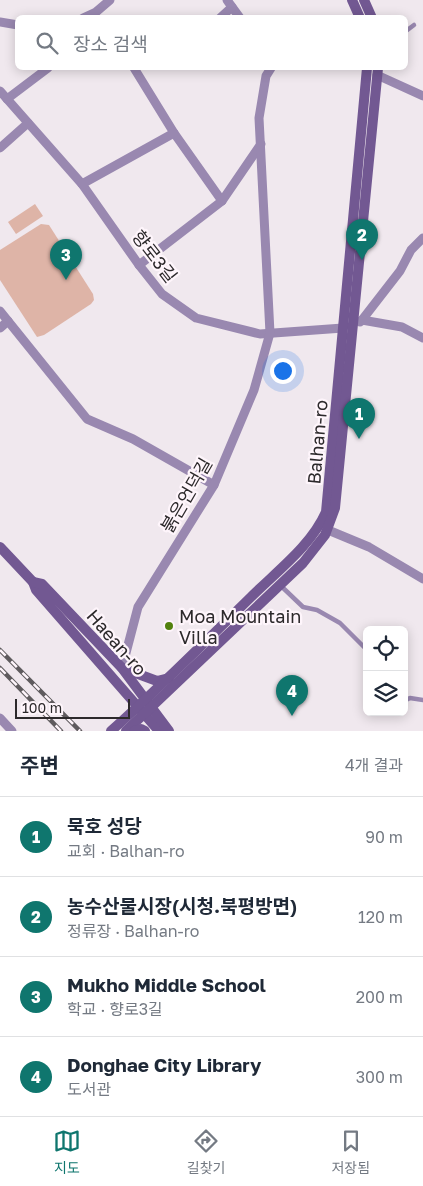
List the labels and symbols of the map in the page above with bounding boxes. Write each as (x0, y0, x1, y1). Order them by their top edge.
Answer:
pin: 2 (346, 219, 378, 260)
street label: 향로3길 (128, 226, 182, 286)
pin: 3 (50, 239, 82, 280)
your location (270, 358, 296, 384)
pin: 1 (343, 398, 375, 439)
street label: Balhan-ro (302, 399, 332, 485)
street label: 붉은언덕길 (156, 454, 216, 536)
street label: Haean-ro (82, 605, 152, 679)
place label: Moa Mountain Villa (179, 605, 301, 648)
marker: Moa Mountain Villa (163, 620, 175, 632)
pin: 4 (276, 675, 308, 716)
scale bar (15, 696, 130, 719)

